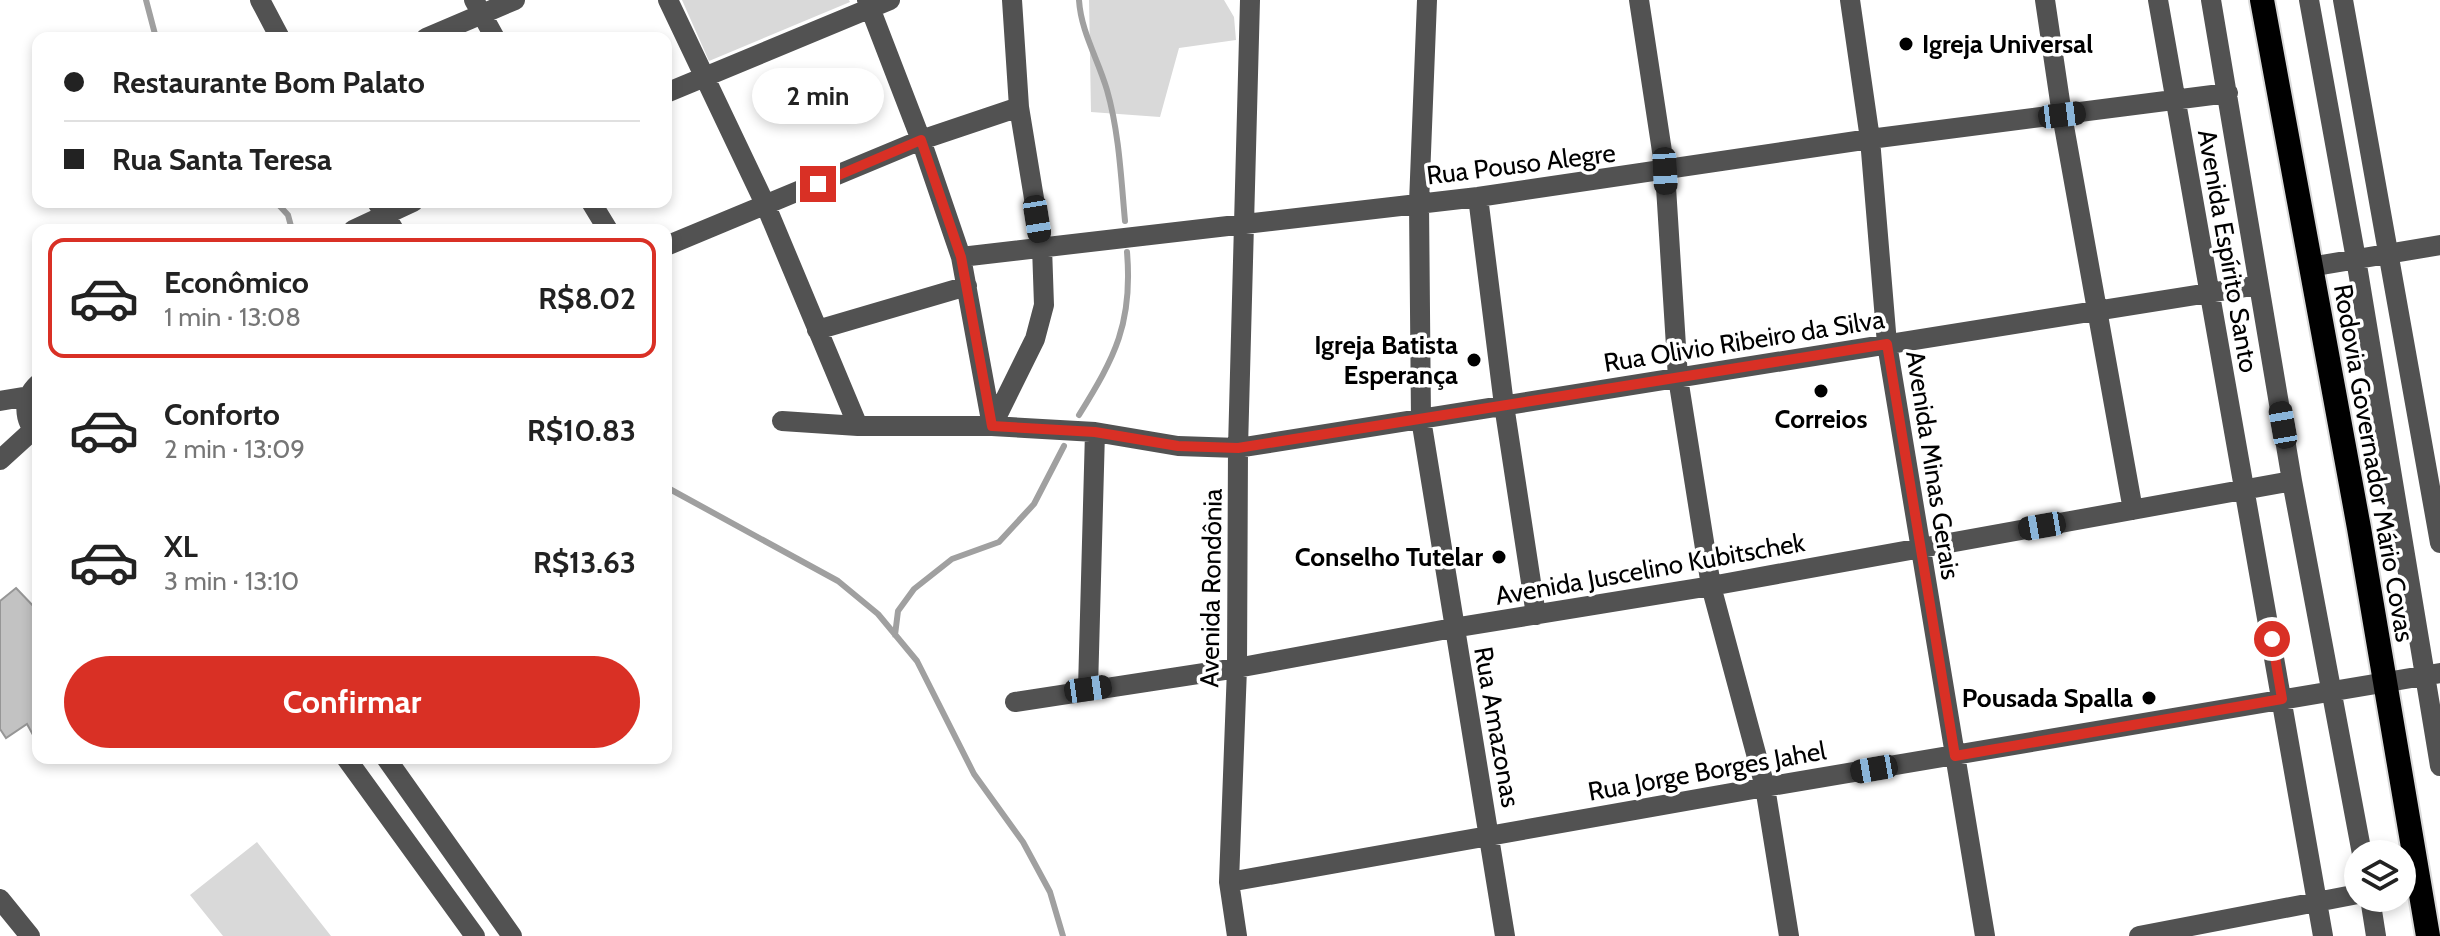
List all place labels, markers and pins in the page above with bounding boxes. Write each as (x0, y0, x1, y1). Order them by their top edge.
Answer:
place label: Igreja Universal (1922, 28, 2093, 60)
marker: Igreja Universal (1897, 35, 1915, 53)
place label: Igreja Batista Esperança (1314, 329, 1458, 391)
marker: Igreja Batista Esperança (1465, 351, 1483, 369)
marker: Correios (1812, 382, 1830, 400)
place label: Correios (1775, 403, 1867, 435)
place label: Conselho Tutelar (1295, 541, 1483, 573)
marker: Conselho Tutelar (1490, 548, 1508, 566)
place label: Pousada Spalla (1962, 682, 2133, 714)
marker: Pousada Spalla (2140, 689, 2158, 707)

